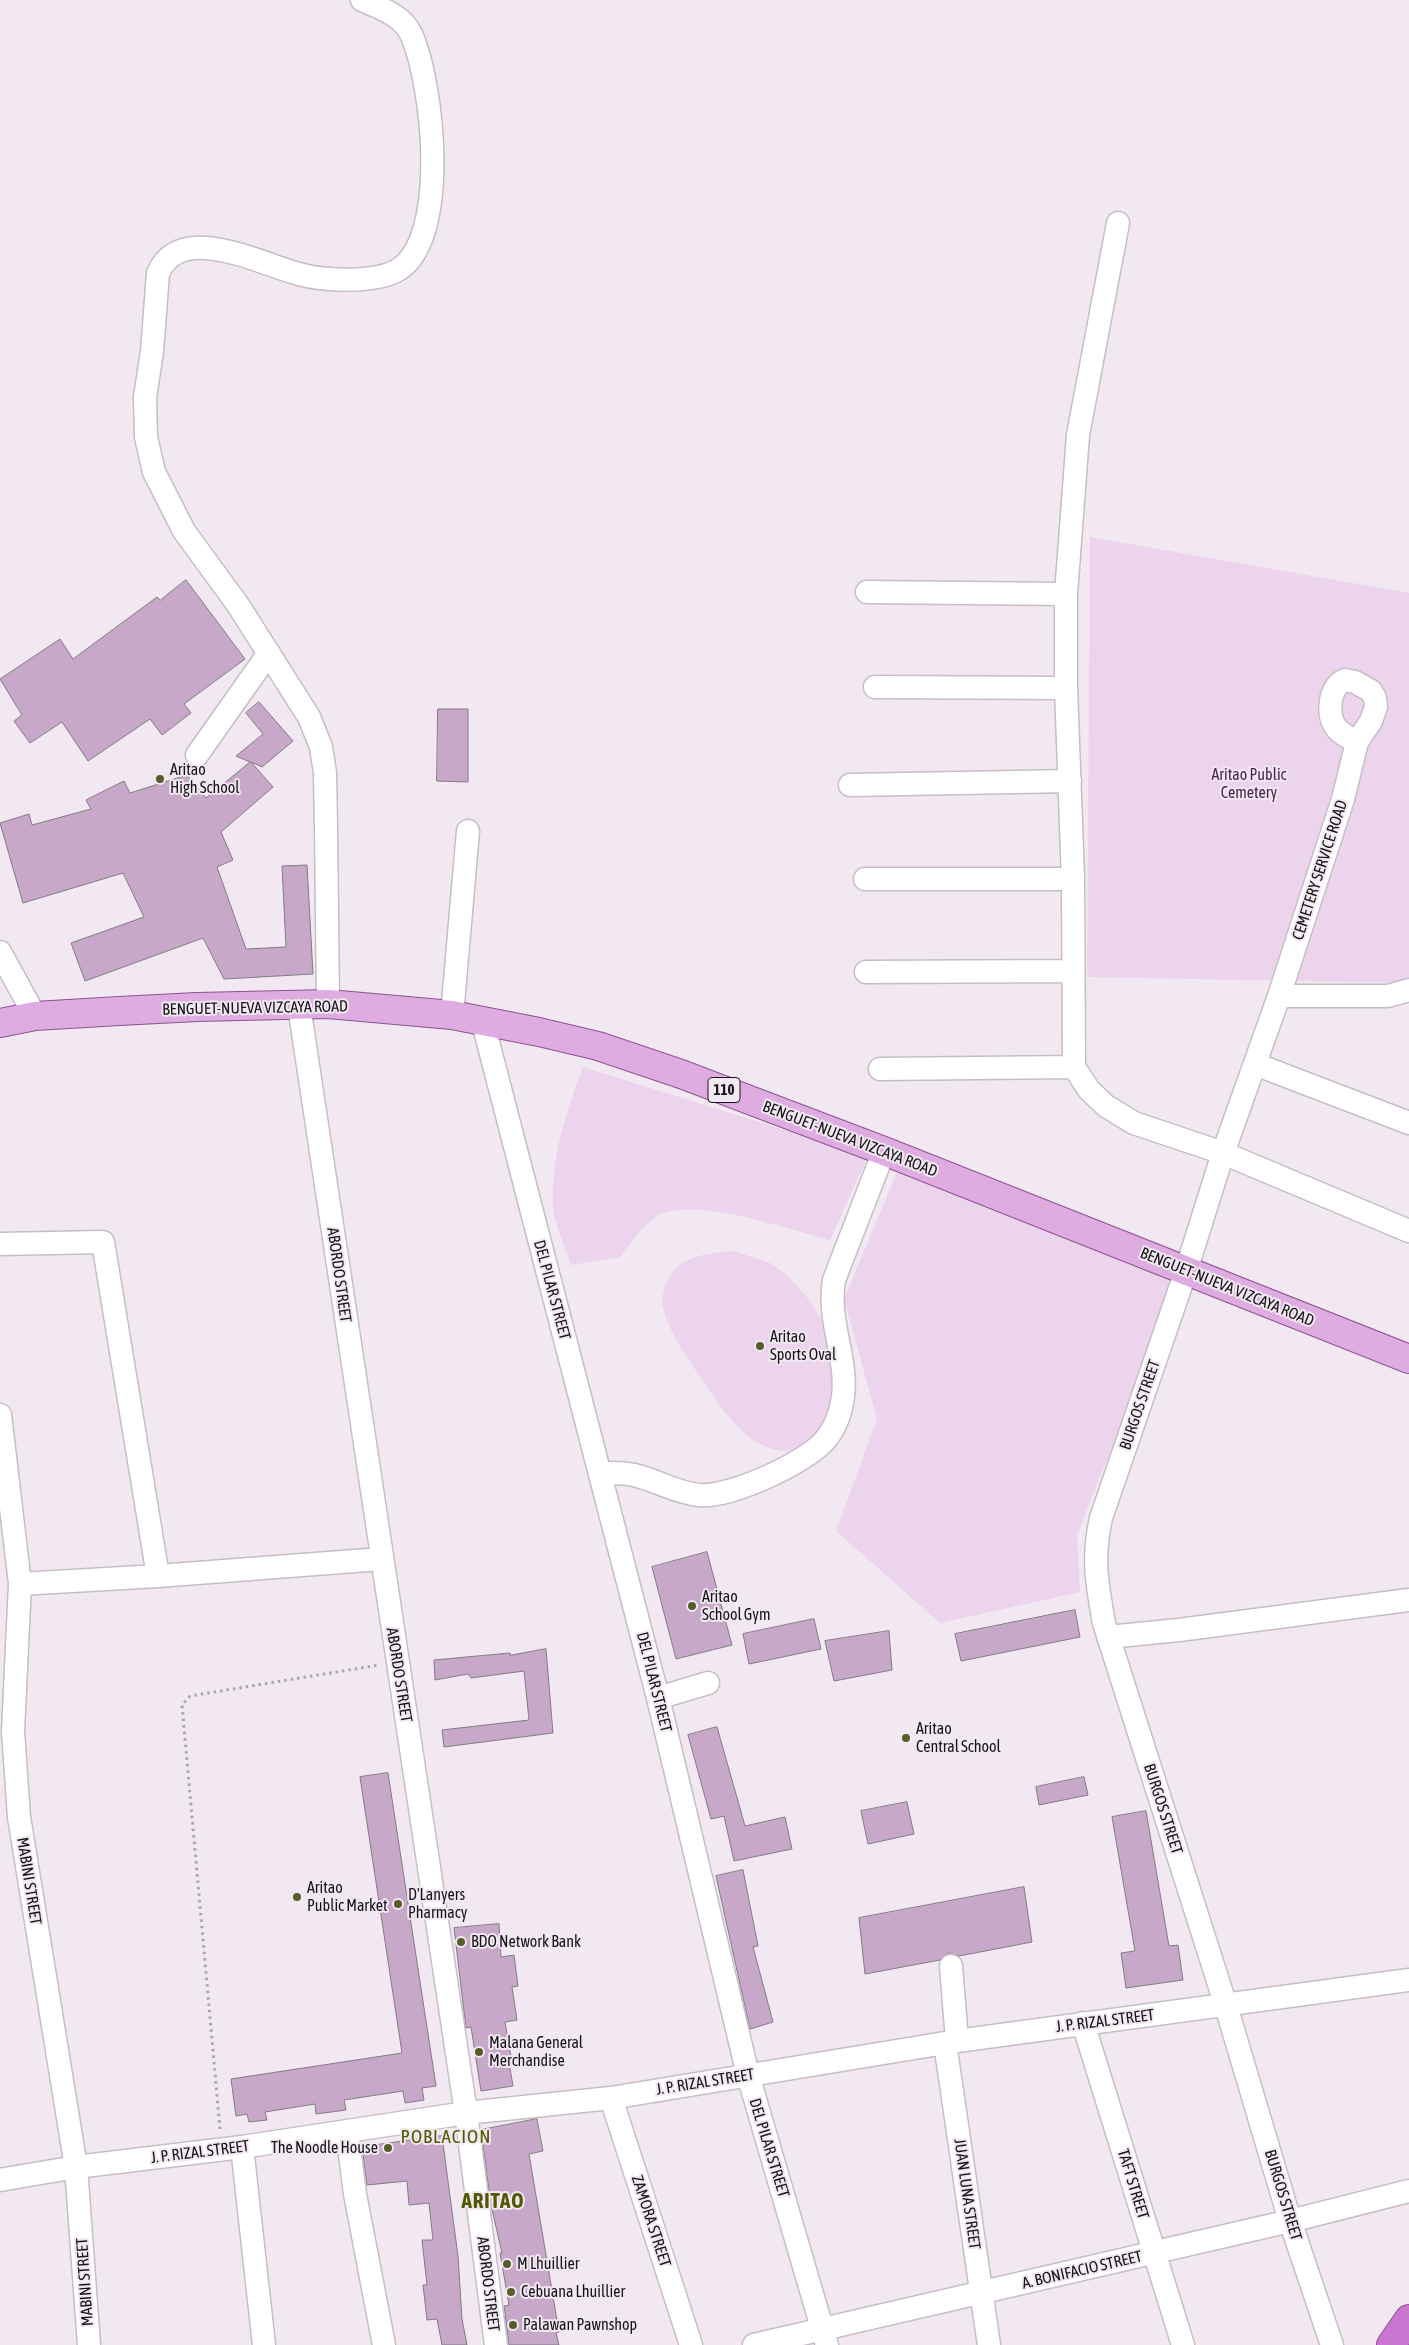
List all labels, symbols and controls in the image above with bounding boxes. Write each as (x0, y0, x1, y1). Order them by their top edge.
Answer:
place label: Aritao High School (170, 760, 239, 798)
park label: Aritao Public Cemetery (1212, 765, 1286, 803)
marker: Aritao High School (154, 773, 166, 785)
street label: CEMETERY SERVICE ROAD (1288, 798, 1352, 942)
street label: BENGUET-NUEVA VIZCAYA ROAD (162, 997, 348, 1019)
road number: 110 (708, 1078, 740, 1102)
street label: BENGUET-NUEVA VIZCAYA ROAD (760, 1097, 940, 1181)
street label: ABORDO STREET (323, 1226, 355, 1324)
street label: DEL PILAR STREET (529, 1238, 575, 1342)
street label: BENGUET-NUEVA VIZCAYA ROAD (1137, 1243, 1317, 1331)
place label: Aritao Sports Oval (770, 1327, 836, 1365)
marker: Aritao Sports Oval (754, 1340, 766, 1352)
street label: BURGOS STREET (1116, 1357, 1164, 1453)
place label: Aritao School Gym (702, 1587, 770, 1625)
marker: Aritao School Gym (686, 1600, 698, 1612)
street label: ABORDO STREET (382, 1626, 416, 1724)
street label: DEL PILAR STREET (632, 1630, 676, 1734)
place label: Aritao Central School (916, 1719, 1001, 1757)
marker: Aritao Central School (900, 1732, 912, 1744)
street label: BURGOS STREET (1139, 1761, 1187, 1857)
street label: MABINI STREET (13, 1836, 45, 1926)
place label: Aritao Public Market (307, 1878, 388, 1916)
place label: D'Lanyers Pharmacy (408, 1885, 467, 1923)
marker: Aritao Public Market (291, 1891, 303, 1903)
marker: D'Lanyers Pharmacy (392, 1898, 404, 1910)
place label: BDO Network Bank (471, 1932, 581, 1952)
marker: BDO Network Bank (455, 1936, 467, 1948)
street label: J. P. RIZAL STREET (1055, 2005, 1155, 2037)
place label: Malana General Merchandise (489, 2033, 583, 2071)
marker: Malana General Merchandise (473, 2046, 485, 2058)
street label: J. P. RIZAL STREET (655, 2065, 755, 2099)
street label: DEL PILAR STREET (745, 2096, 793, 2200)
district label: POBLACION (399, 2126, 493, 2148)
street label: J. P. RIZAL STREET (150, 2136, 250, 2168)
street label: JUAN LUNA STREET (950, 2137, 984, 2251)
place label: The Noodle House (271, 2138, 378, 2158)
marker: The Noodle House (382, 2142, 394, 2154)
street label: TAFT STREET (1113, 2147, 1153, 2221)
street label: BURGOS STREET (1260, 2147, 1306, 2243)
street label: ZAMORA STREET (627, 2173, 675, 2269)
district label: ARITAO (461, 2188, 525, 2214)
street label: ABORDO STREET (473, 2235, 503, 2333)
street label: MABINI STREET (72, 2237, 98, 2327)
street label: A. BONIFACIO STREET (1020, 2247, 1144, 2293)
place label: M Lhuillier (517, 2254, 579, 2274)
marker: M Lhuillier (501, 2258, 513, 2270)
place label: Cebuana Lhuillier (521, 2282, 625, 2302)
marker: Cebuana Lhuillier (505, 2286, 517, 2298)
place label: Palawan Pawnshop (523, 2315, 637, 2335)
marker: Palawan Pawnshop (507, 2319, 519, 2331)

